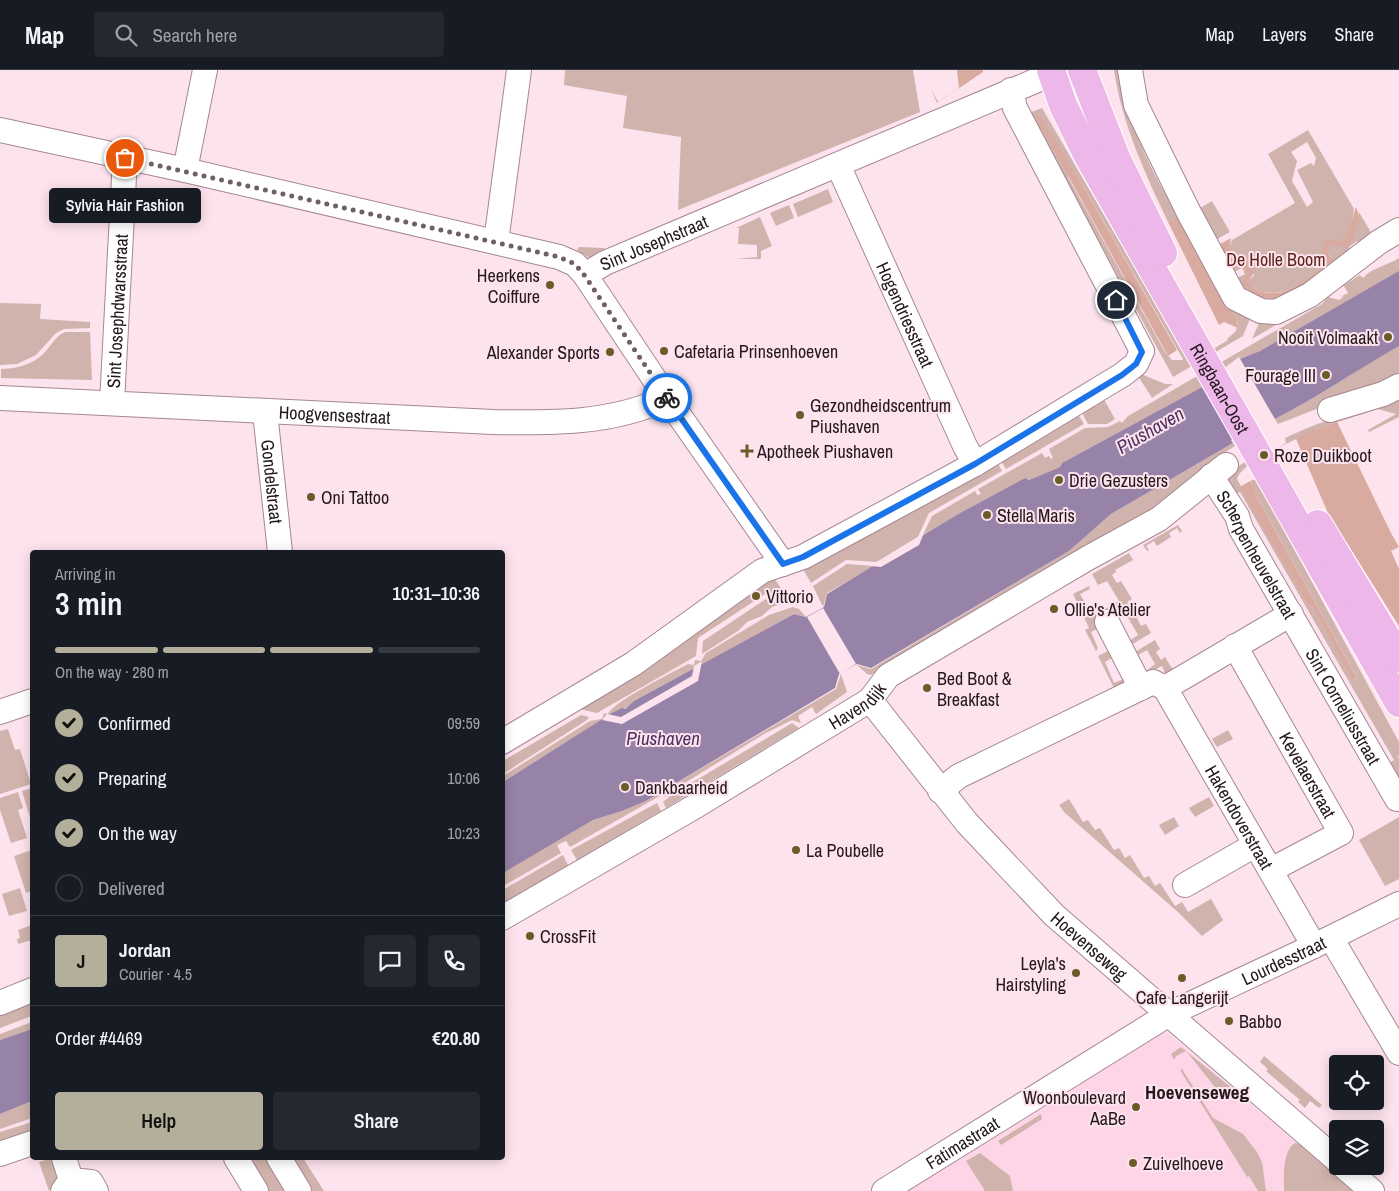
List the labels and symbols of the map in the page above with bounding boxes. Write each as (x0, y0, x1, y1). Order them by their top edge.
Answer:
pin (104, 137, 146, 179)
callout: Sylvia Hair Fashion (49, 188, 201, 223)
street label: Sint Josephstraat (596, 209, 711, 276)
street label: Sint Josephdwarsstraat (100, 233, 133, 389)
park label: De Holle Boom (1226, 247, 1326, 272)
street label: Hogendriesstraat (871, 258, 940, 371)
place label: Heerkens Coiffure (477, 263, 540, 309)
marker: Heerkens Coiffure (544, 279, 556, 291)
pin (1095, 279, 1137, 321)
place label: Nooit Volmaakt (1278, 325, 1378, 350)
marker: Nooit Volmaakt (1382, 331, 1394, 343)
place label: Cafetaria Prinsenhoeven (674, 339, 838, 364)
street label: Ringbaan-Oost (1184, 339, 1256, 438)
place label: Alexander Sports (486, 340, 600, 365)
marker: Cafetaria Prinsenhoeven (658, 345, 670, 357)
marker: Alexander Sports (604, 346, 616, 358)
place label: Fourage III (1245, 363, 1316, 388)
marker: Fourage III (1320, 369, 1332, 381)
courier (642, 373, 692, 423)
place label: Gezondheidscentrum Piushaven (810, 393, 951, 439)
street label: Hoogvensestraat (278, 399, 391, 429)
water label: Piushaven (1112, 400, 1188, 460)
marker: Gezondheidscentrum Piushaven (794, 409, 806, 421)
street label: Gondelstraat (256, 438, 289, 525)
place label: Apotheek Piushaven (756, 439, 893, 464)
place label: Roze Duikboot (1274, 443, 1372, 468)
marker: Apotheek Piushaven (741, 445, 753, 457)
marker: Roze Duikboot (1258, 449, 1270, 461)
place label: Drie Gezusters (1069, 468, 1168, 493)
marker: Drie Gezusters (1053, 474, 1065, 486)
place label: Oni Tattoo (321, 485, 389, 510)
street label: Scherpenheuvelstraat (1211, 485, 1303, 623)
marker: Oni Tattoo (305, 491, 317, 503)
place label: Stella Maris (997, 503, 1075, 528)
marker: Stella Maris (981, 509, 993, 521)
place label: Vittorio (766, 584, 813, 609)
marker: Vittorio (750, 590, 762, 602)
place label: Ollie's Atelier (1064, 597, 1151, 622)
marker: Ollie's Atelier (1048, 603, 1060, 615)
street label: Sint Corneliusstraat (1300, 643, 1387, 769)
place label: Bed Boot & Breakfast (937, 666, 1012, 712)
street label: Havendijk (824, 677, 892, 735)
marker: Bed Boot & Breakfast (921, 682, 933, 694)
water label: Piushaven (626, 725, 700, 751)
street label: Kevelaerstraat (1274, 727, 1342, 822)
street label: Hakendoverstraat (1200, 760, 1280, 874)
place label: Dankbaarheid (635, 775, 728, 800)
marker: Dankbaarheid (619, 781, 631, 793)
place label: La Poubelle (806, 838, 884, 863)
marker: La Poubelle (790, 844, 802, 856)
street label: Hoevenseweg (1046, 905, 1133, 986)
place label: CrossFit (540, 924, 596, 949)
marker: CrossFit (524, 930, 536, 942)
street label: Lourdesstraat (1237, 930, 1330, 991)
place label: Leyla's Hairstyling (995, 951, 1067, 997)
marker: Leyla's Hairstyling (1070, 967, 1082, 979)
marker: Cafe Langerijt (1176, 972, 1188, 984)
place label: Cafe Langerijt (1136, 985, 1228, 1010)
place label: Babbo (1239, 1009, 1282, 1034)
marker: Babbo (1223, 1015, 1235, 1027)
district label: Hoevenseweg (1145, 1079, 1249, 1105)
place label: Woonboulevard AaBe (1023, 1085, 1126, 1131)
marker: Woonboulevard AaBe (1130, 1101, 1142, 1113)
street label: Fatimastraat (921, 1110, 1004, 1175)
place label: Zuivelhoeve (1143, 1151, 1223, 1176)
marker: Zuivelhoeve (1127, 1157, 1139, 1169)

